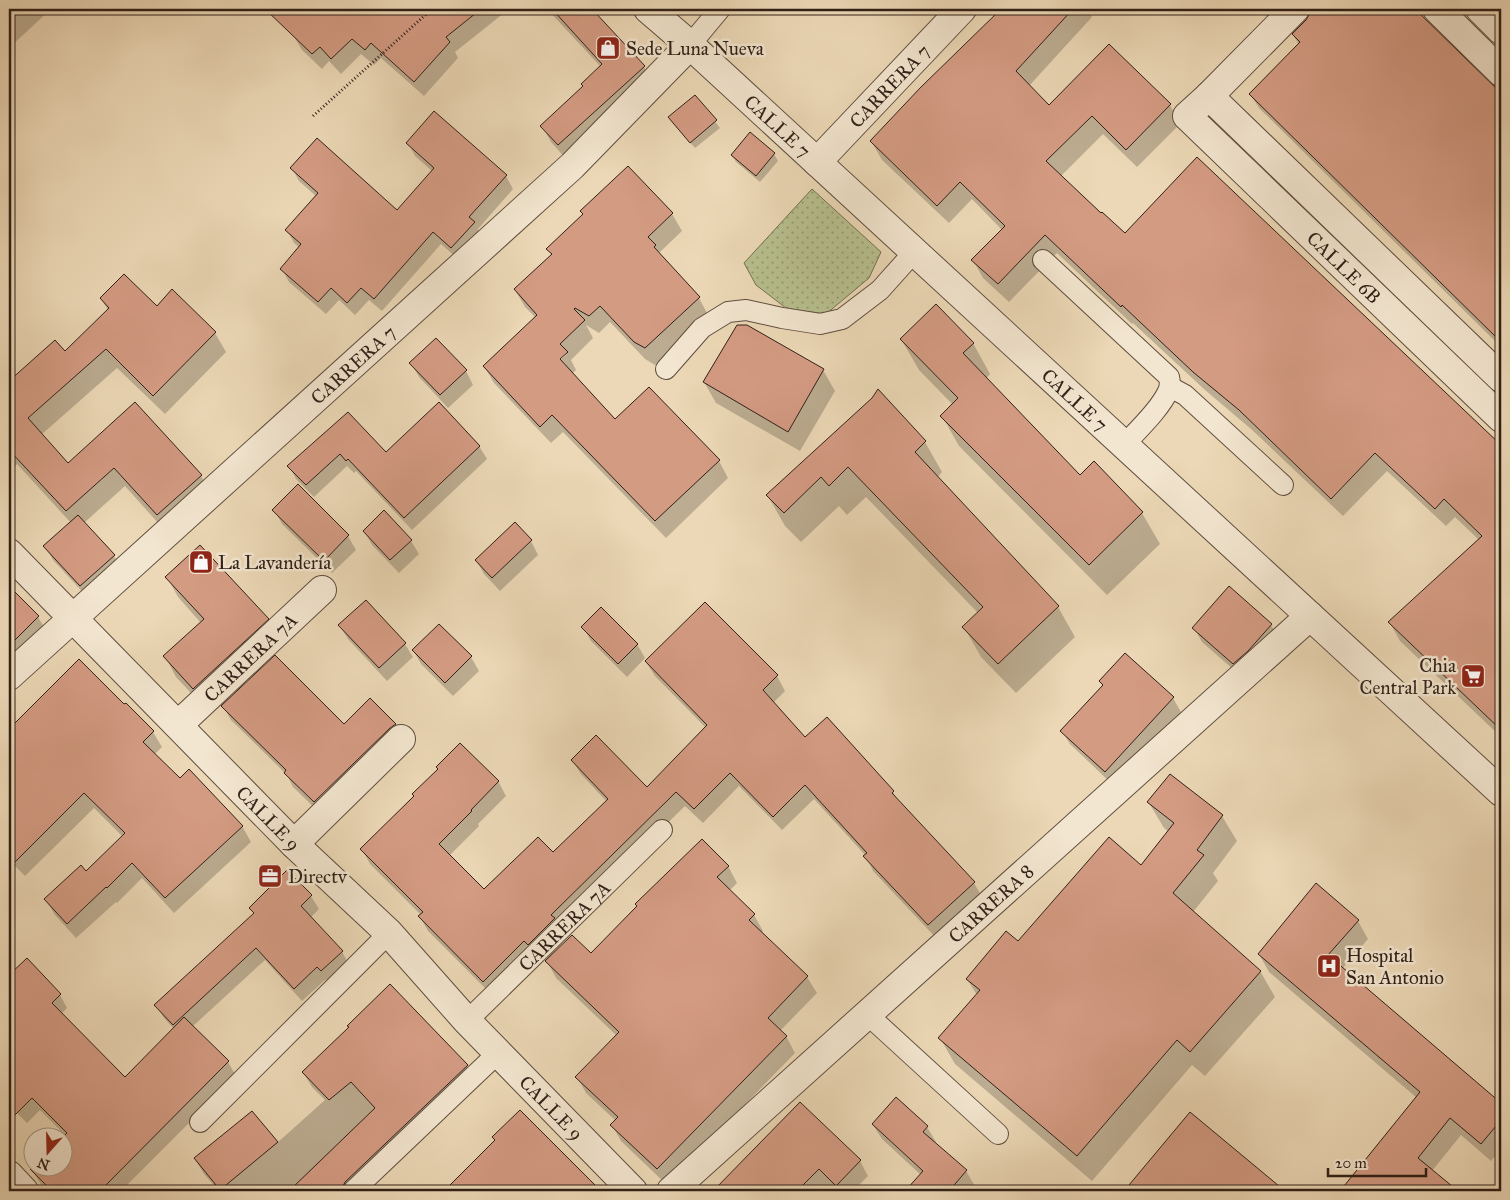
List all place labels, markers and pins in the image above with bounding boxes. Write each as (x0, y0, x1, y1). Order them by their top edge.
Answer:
shop icon: Sede Luna Nueva (595, 35, 621, 61)
place label: Sede Luna Nueva (626, 37, 765, 60)
shop icon: La Lavandería (188, 549, 214, 575)
place label: La Lavandería (218, 551, 332, 574)
place label: Chia Central Park (1359, 654, 1457, 699)
supermarket icon: Chia Central Park (1460, 663, 1486, 689)
office icon: Directv (257, 863, 283, 889)
place label: Directv (288, 865, 348, 888)
place label: Hospital San Antonio (1346, 944, 1444, 989)
hospital icon: Hospital San Antonio (1316, 953, 1342, 979)

